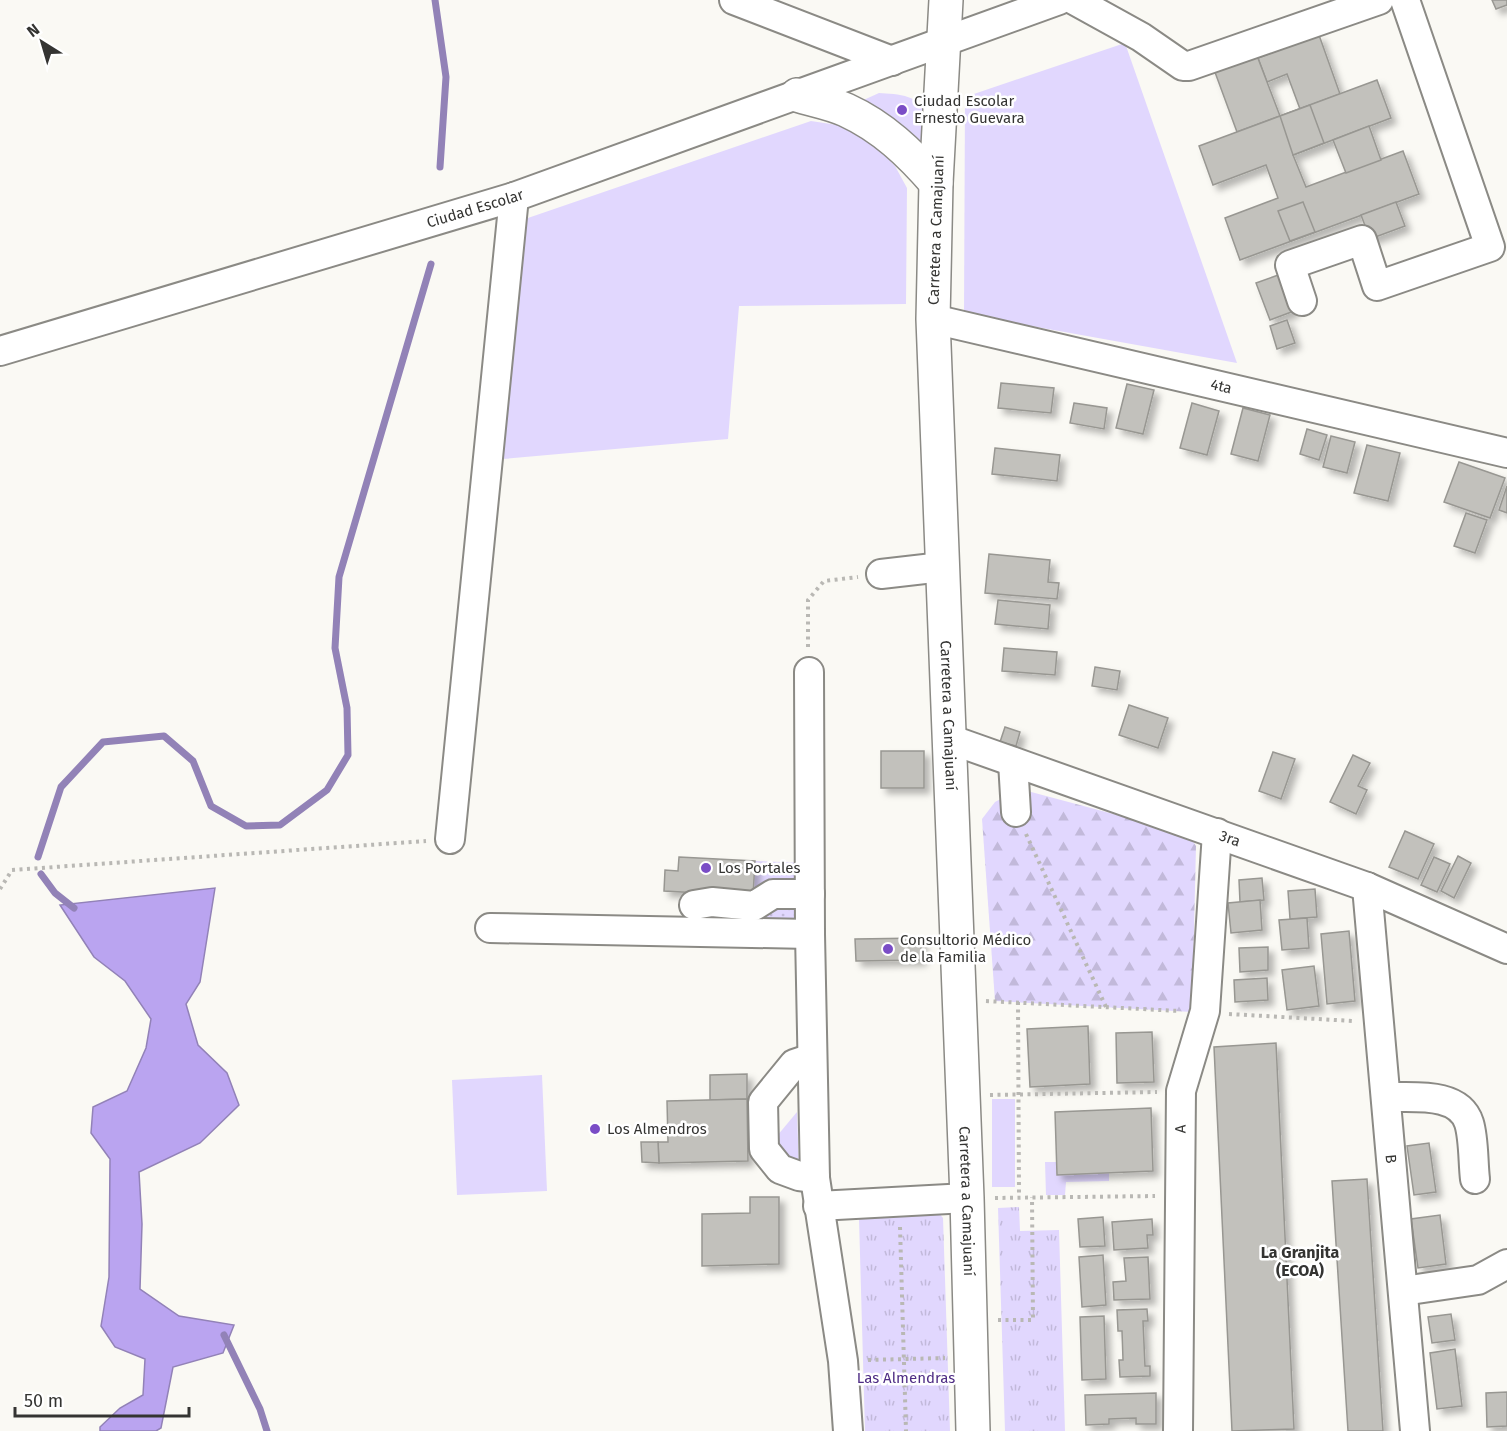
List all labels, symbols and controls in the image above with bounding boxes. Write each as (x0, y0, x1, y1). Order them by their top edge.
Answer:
north arrow (12, 12, 72, 72)
text: N (23, 20, 43, 41)
place label: Ciudad Escolar Ernesto Guevara (914, 92, 1025, 127)
marker: Ciudad Escolar Ernesto Guevara (895, 103, 909, 117)
street label: Carretera a Camajuaní (924, 155, 948, 305)
street label: Ciudad Escolar (424, 185, 526, 232)
street label: 4ta (1209, 375, 1234, 397)
street label: Carretera a Camajuaní (936, 640, 960, 791)
street label: 3ra (1217, 826, 1243, 850)
place label: Los Portales (718, 859, 800, 877)
marker: Los Portales (699, 861, 713, 875)
place label: Consultorio Médico de la Familia (900, 931, 1031, 966)
marker: Consultorio Médico de la Familia (881, 942, 895, 956)
place label: Los Almendros (607, 1120, 707, 1138)
marker: Los Almendros (588, 1122, 602, 1136)
street label: A (1172, 1124, 1190, 1133)
street label: Carretera a Camajuaní (955, 1126, 978, 1276)
street label: B (1382, 1154, 1400, 1164)
district label: La Granjita (ECOA) (1261, 1243, 1340, 1280)
park label: Las Almendras (857, 1369, 955, 1387)
scale bar (15, 1380, 189, 1418)
text: 50 m (24, 1390, 63, 1412)

